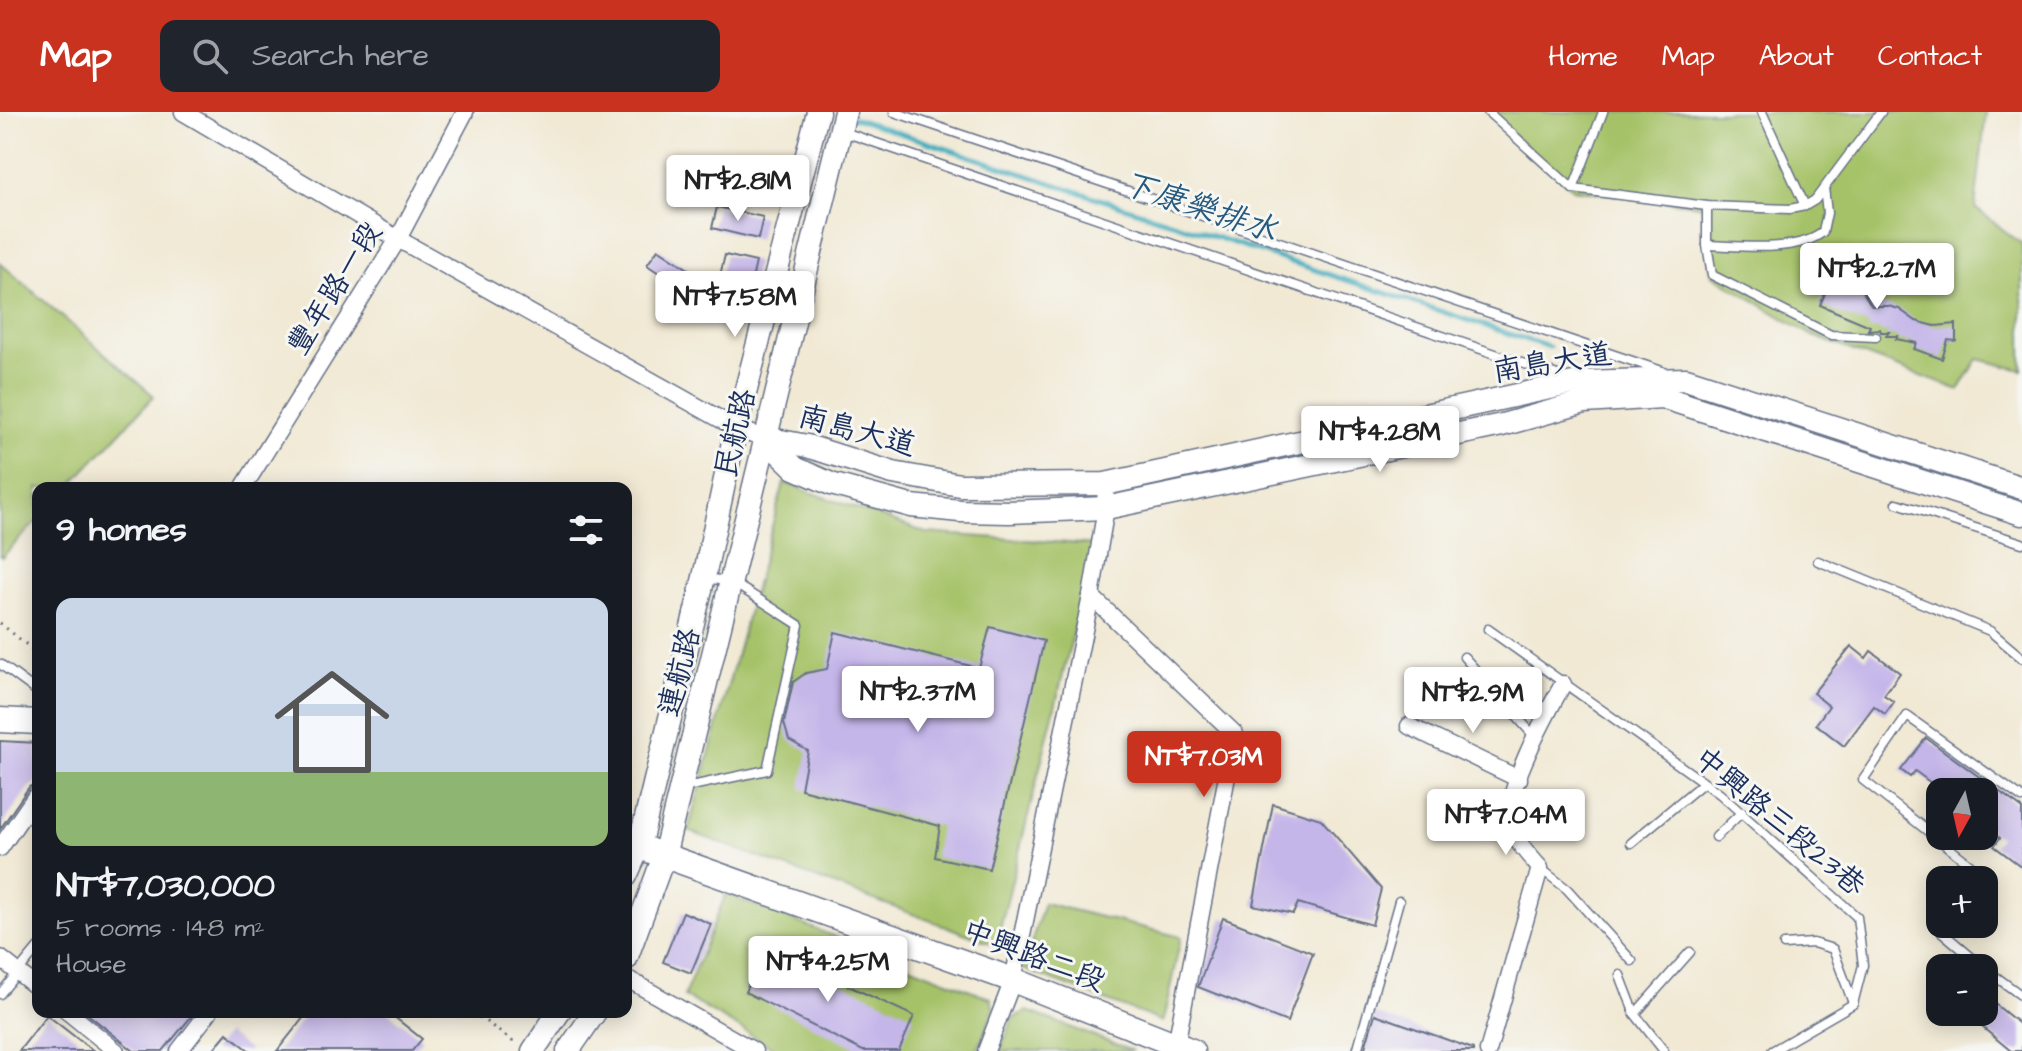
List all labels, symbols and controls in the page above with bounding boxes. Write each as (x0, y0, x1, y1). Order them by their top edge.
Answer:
search box (160, 20, 720, 92)
text: Map (40, 30, 112, 82)
icon: search (188, 34, 232, 78)
text: Search here (252, 35, 429, 77)
text: Home (1548, 37, 1618, 76)
text: Map (1662, 37, 1715, 76)
text: About (1759, 37, 1834, 76)
text: Contact (1878, 37, 1982, 76)
pin: NT$2.81M (655, 155, 821, 223)
water label: 下康樂排水 (1116, 161, 1284, 254)
text: NT$2.81M (684, 163, 792, 199)
street label: 豐年路一段 (277, 214, 392, 363)
pin: NT$2.27M (1794, 243, 1960, 311)
text: NT$2.27M (1818, 251, 1936, 287)
pin: NT$7.58M (652, 271, 818, 339)
text: NT$7.58M (673, 279, 797, 315)
street label: 南島大道 (1490, 333, 1615, 393)
street label: 民航路 (705, 385, 767, 482)
street label: 南島大道 (793, 395, 920, 467)
pin: NT$4.28M (1297, 406, 1463, 474)
text: NT$4.28M (1319, 414, 1441, 450)
text: 9 homes (56, 506, 187, 554)
icon: filters (564, 508, 608, 552)
street label: 連航路 (649, 623, 711, 721)
icon: home (260, 650, 404, 794)
pin: NT$2.37M (835, 666, 1001, 734)
pin: NT$2.9M (1399, 667, 1547, 735)
text: NT$2.37M (860, 674, 976, 710)
text: NT$2.9M (1422, 675, 1524, 711)
pin: NT$7.03M (1121, 731, 1287, 799)
street label: 中興路三段23巷 (1684, 737, 1874, 906)
text: NT$7.03M (1145, 739, 1263, 775)
north arrow (1926, 778, 1998, 850)
map controls (1926, 778, 1998, 1026)
pin: NT$7.04M (1423, 789, 1589, 857)
text: NT$7.04M (1445, 797, 1567, 833)
text: NT$7,030,000 (56, 862, 275, 910)
button: + (1926, 866, 1998, 938)
street label: 中興路二段 (956, 909, 1111, 1002)
text: 5 rooms · 148 m² (56, 910, 264, 946)
pin: NT$4.25M (745, 936, 911, 1004)
text: NT$4.25M (766, 944, 890, 980)
text: House (56, 946, 127, 982)
button: − (1926, 954, 1998, 1026)

